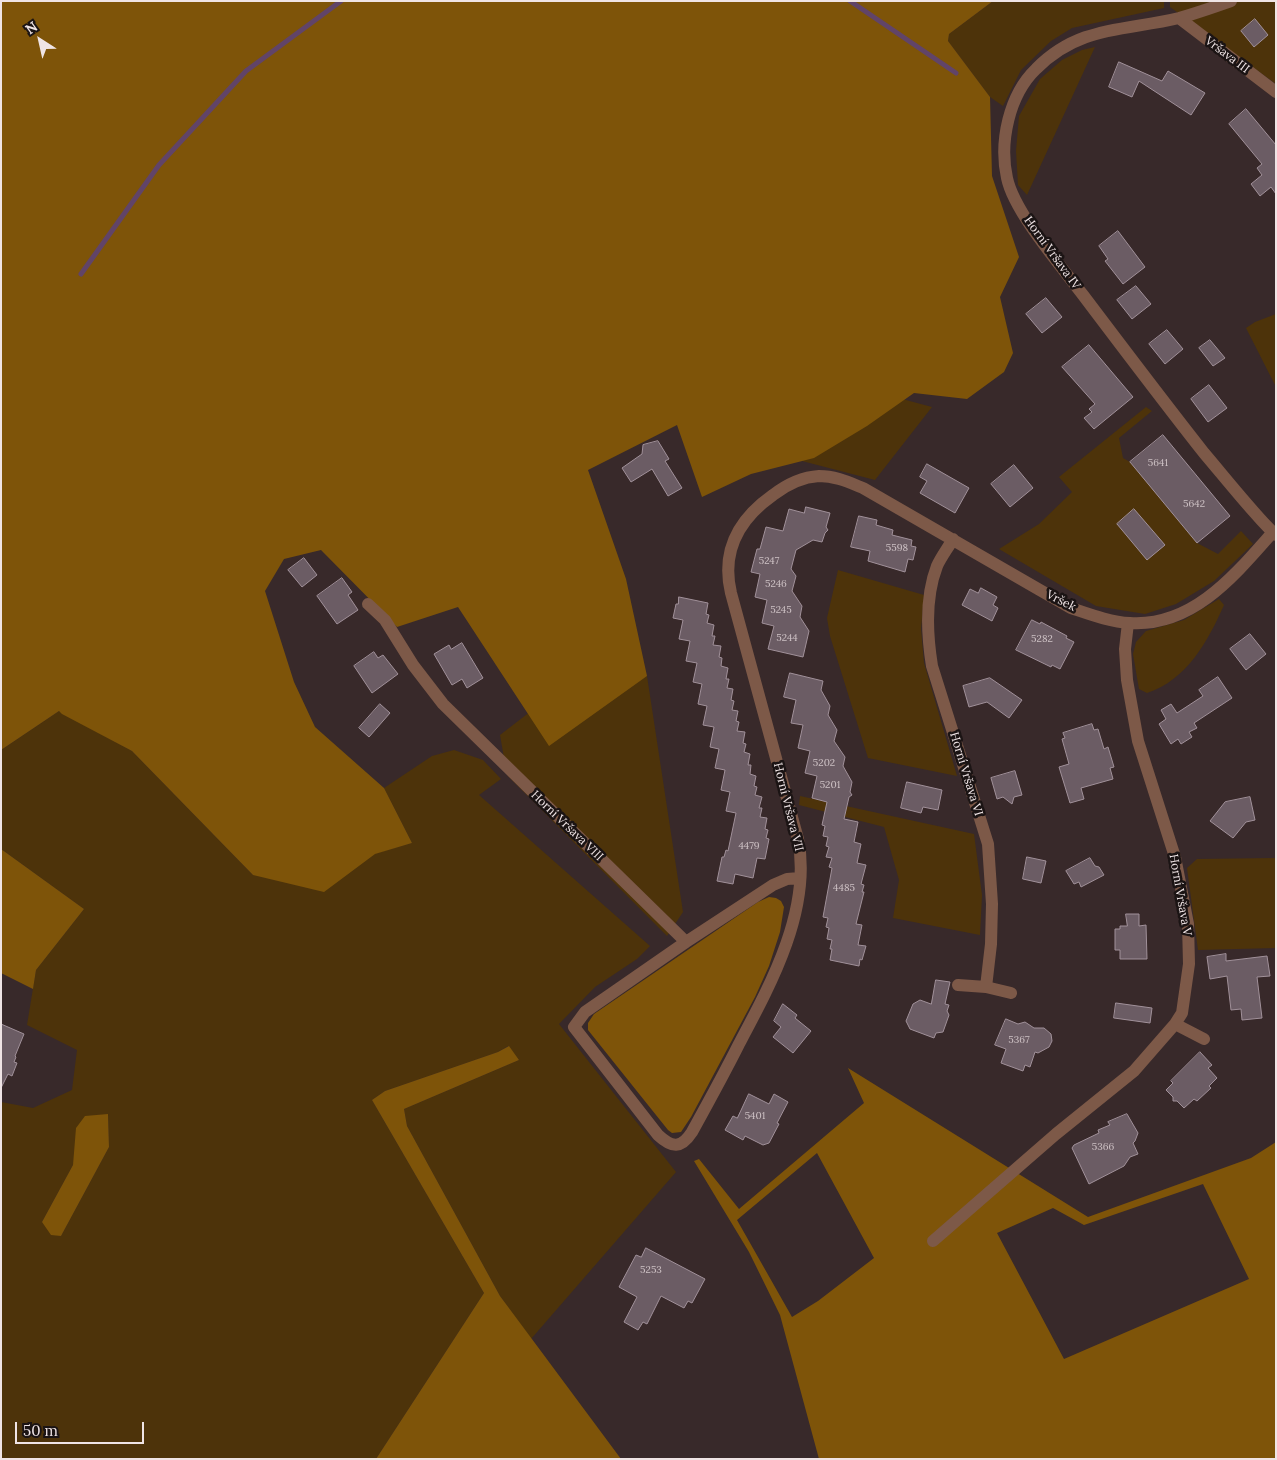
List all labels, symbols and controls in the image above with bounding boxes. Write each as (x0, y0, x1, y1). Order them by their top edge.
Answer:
north arrow (15, 15, 65, 65)
text: N (22, 17, 41, 38)
street label: Vršava III (1202, 34, 1252, 76)
street label: Horní Vršava IV (1021, 214, 1083, 292)
house number: 5641 (1148, 457, 1168, 469)
house number: 5642 (1183, 498, 1205, 510)
house number: 5598 (886, 542, 908, 554)
house number: 5247 (759, 555, 779, 567)
house number: 5246 (765, 578, 787, 590)
street label: Vršek (1044, 587, 1078, 615)
house number: 5245 (770, 604, 792, 616)
house number: 5244 (776, 632, 798, 644)
house number: 5282 (1031, 633, 1053, 645)
street label: Horní Vršava VI (946, 730, 986, 818)
house number: 5202 (813, 757, 835, 769)
street label: Horní Vršava VII (770, 761, 806, 853)
house number: 5201 (820, 779, 840, 791)
street label: Horní Vršava VIII (528, 788, 606, 864)
house number: 4479 (738, 840, 760, 852)
street label: Horní Vršava V (1166, 853, 1194, 937)
house number: 4485 (833, 882, 855, 894)
house number: 5367 (1008, 1034, 1030, 1046)
house number: 5401 (745, 1110, 765, 1122)
house number: 5366 (1092, 1141, 1114, 1153)
house number: 5253 (640, 1264, 662, 1276)
scale bar (18, 1412, 146, 1444)
text: 50 m (23, 1421, 58, 1440)

